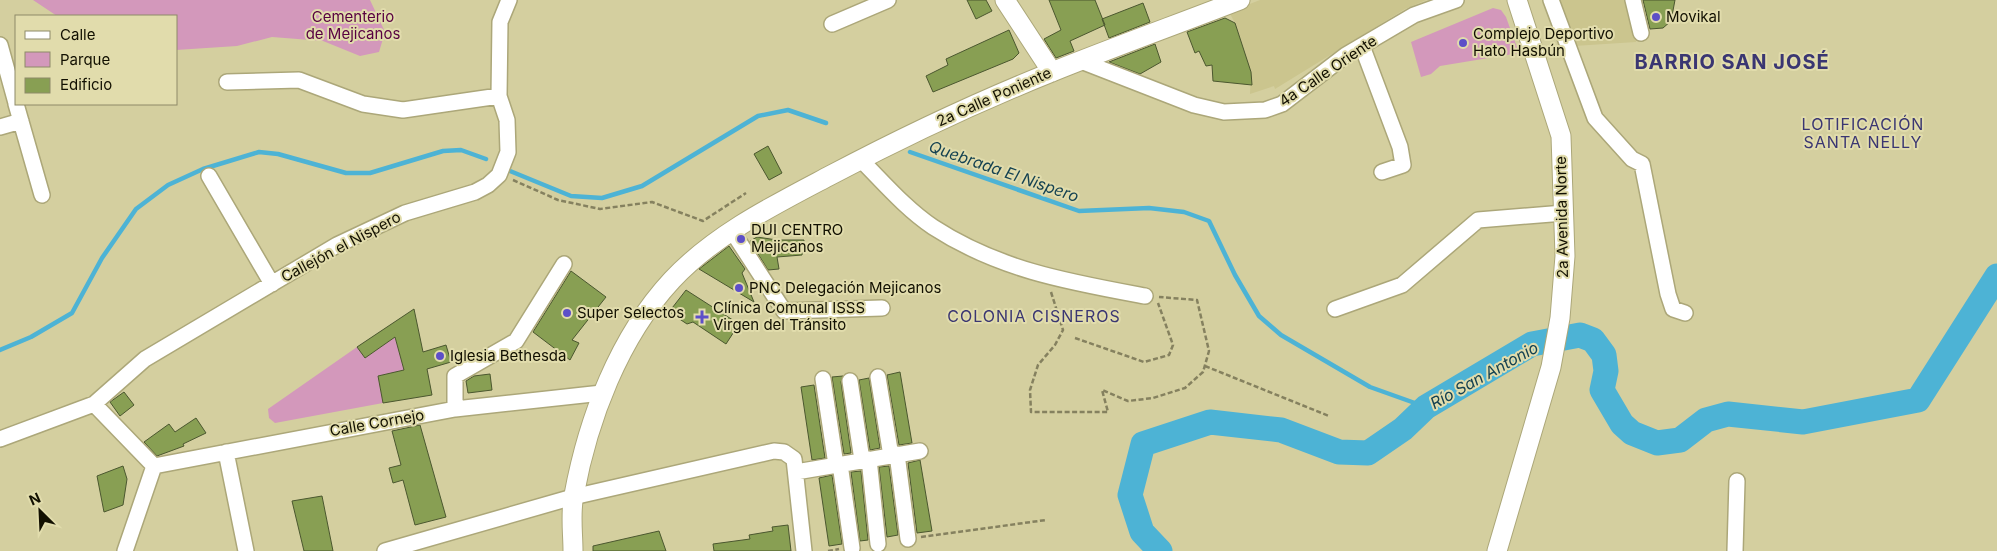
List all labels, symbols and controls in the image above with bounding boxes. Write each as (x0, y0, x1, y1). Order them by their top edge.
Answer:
park label: Cementerio de Mejicanos (306, 7, 400, 43)
place label: Movikal (1666, 7, 1721, 26)
marker: Movikal (1650, 11, 1662, 23)
legend (15, 15, 178, 105)
place label: Complejo Deportivo Hato Hasbún (1473, 24, 1614, 60)
text: Calle (60, 25, 95, 44)
street label: 4a Calle Oriente (1275, 31, 1380, 110)
marker: Complejo Deportivo Hato Hasbún (1457, 37, 1469, 49)
district label: BARRIO SAN JOSÉ (1634, 49, 1830, 74)
text: Parque (60, 50, 110, 69)
street label: 2a Calle Poniente (934, 63, 1054, 130)
text: Edificio (60, 75, 112, 94)
district label: LOTIFICACIÓN SANTA NELLY (1802, 114, 1924, 152)
water label: Quebrada El Nispero (926, 136, 1082, 206)
street label: 2a Avenida Norte (1551, 156, 1572, 278)
street label: Callejón el Nispero (278, 207, 404, 286)
place label: DUI CENTRO Mejicanos (751, 220, 843, 256)
marker: DUI CENTRO Mejicanos (735, 233, 747, 245)
place label: PNC Delegación Mejicanos (749, 278, 941, 297)
marker: PNC Delegación Mejicanos (733, 282, 745, 294)
place label: Clínica Comunal ISSS Virgen del Tránsito (713, 298, 865, 334)
place label: Super Selectos (577, 303, 684, 322)
district label: COLONIA CISNEROS (947, 306, 1121, 326)
marker: Super Selectos (561, 307, 573, 319)
marker: Clínica Comunal ISSS Virgen del Tránsito (695, 310, 709, 324)
water label: Río San Antonio (1426, 337, 1542, 413)
place label: Iglesia Bethesda (450, 346, 566, 365)
marker: Iglesia Bethesda (434, 350, 446, 362)
street label: Calle Cornejo (328, 405, 426, 440)
north arrow (15, 486, 65, 536)
text: N (26, 489, 43, 509)

